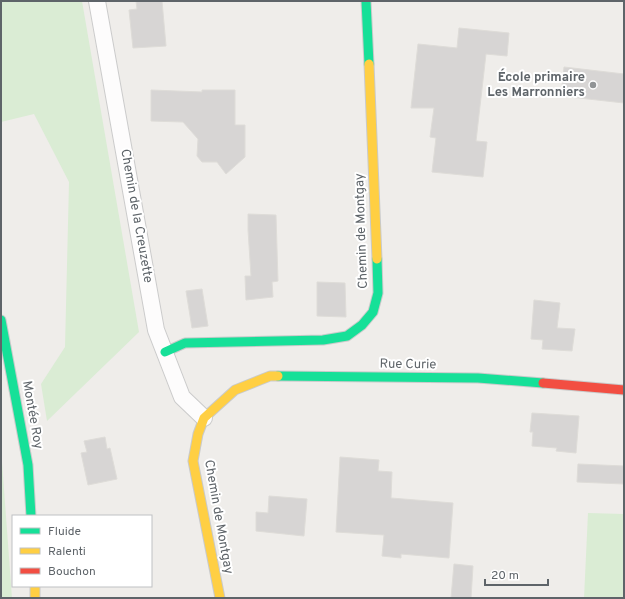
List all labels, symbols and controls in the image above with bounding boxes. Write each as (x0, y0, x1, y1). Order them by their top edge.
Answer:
place label: École primaire Les Marronniers (487, 68, 585, 101)
marker: École primaire Les Marronniers (588, 80, 598, 90)
street label: Chemin de la Creuzette (116, 148, 156, 284)
street label: Chemin de Montgay (352, 173, 372, 289)
street label: Rue Curie (379, 357, 437, 373)
street label: Montée Roy (18, 380, 46, 450)
street label: Chemin de Montgay (200, 459, 236, 576)
legend (12, 515, 152, 587)
text: Fluide (48, 524, 81, 540)
text: Ralenti (48, 544, 86, 560)
scale bar (485, 561, 548, 587)
text: Bouchon (48, 564, 96, 580)
text: 20 m (491, 568, 519, 584)

